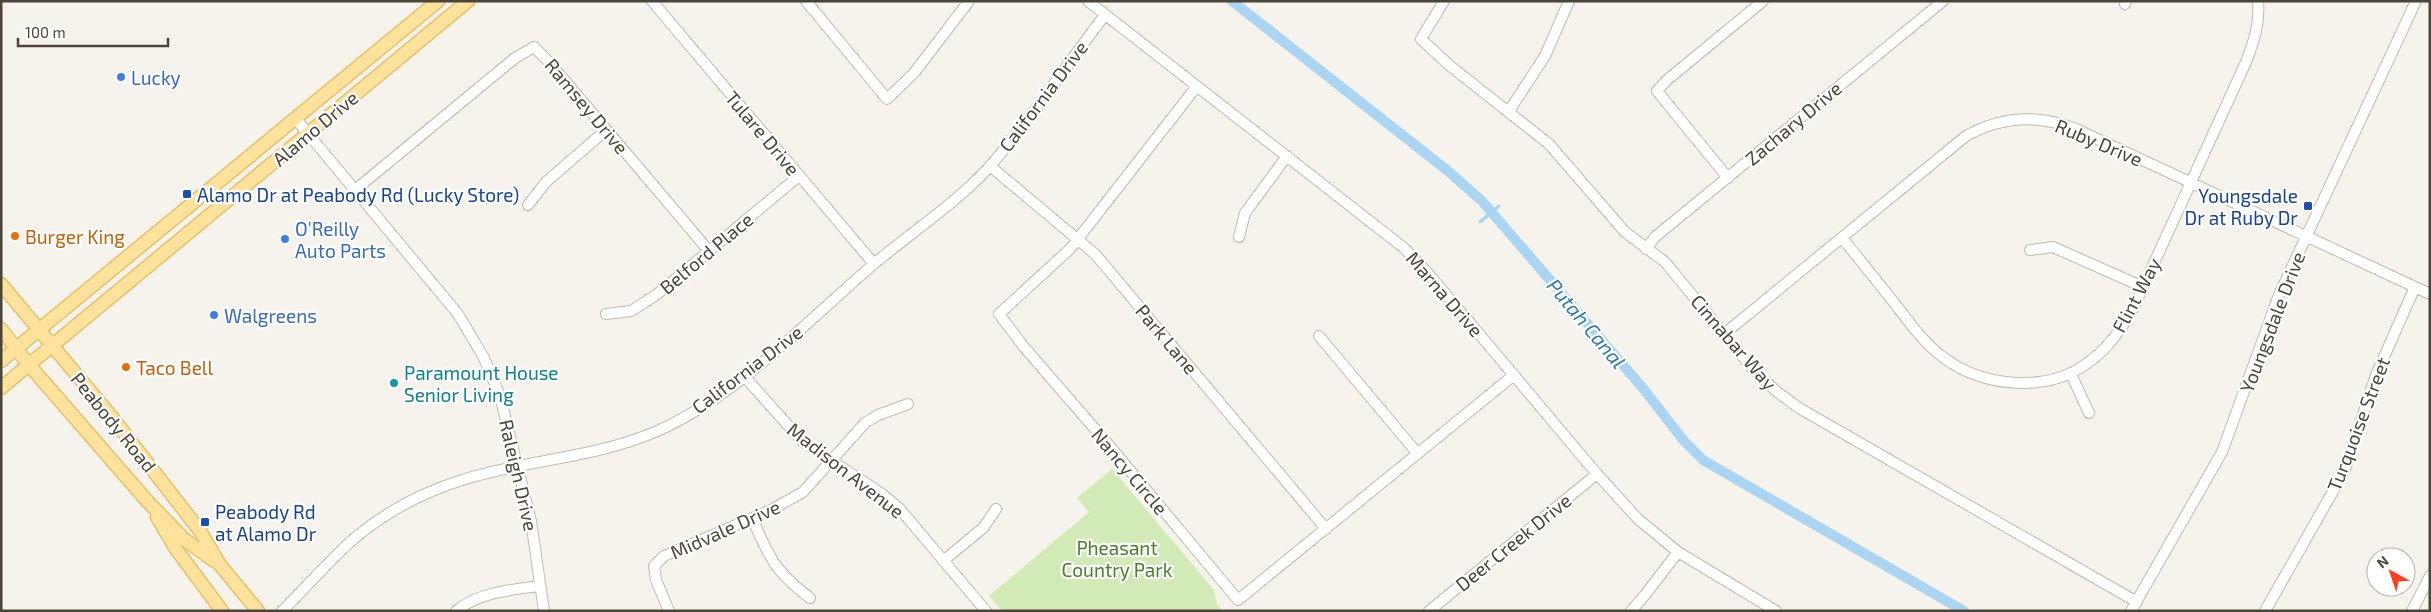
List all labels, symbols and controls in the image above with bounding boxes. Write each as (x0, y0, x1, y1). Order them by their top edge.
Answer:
scale bar (18, 15, 168, 47)
text: 100 m (25, 23, 66, 41)
street label: California Drive (994, 36, 1092, 156)
street label: Ramsey Drive (540, 54, 634, 158)
place label: Lucky (131, 66, 181, 89)
marker: Lucky (115, 71, 127, 83)
street label: Zachary Drive (1740, 76, 1846, 170)
street label: Alamo Drive (268, 86, 362, 170)
street label: Tulare Drive (721, 86, 805, 180)
street label: Ruby Drive (2052, 113, 2146, 171)
place label: Alamo Dr at Peabody Rd (Lucky Store) (197, 183, 519, 206)
place label: Youngsdale Dr at Ruby Dr (2185, 184, 2298, 229)
marker: Alamo Dr at Peabody Rd (Lucky Store) (181, 188, 193, 200)
marker: Youngsdale Dr at Ruby Dr (2302, 200, 2314, 212)
street label: Belford Place (655, 207, 757, 299)
place label: O'Reilly Auto Parts (295, 217, 386, 262)
place label: Burger King (25, 225, 125, 248)
marker: Burger King (9, 230, 21, 242)
marker: O'Reilly Auto Parts (279, 233, 291, 245)
street label: Marna Drive (1402, 247, 1488, 341)
street label: Youngsdale Drive (2235, 248, 2309, 396)
street label: Flint Way (2107, 254, 2165, 336)
water label: Putah Canal (1543, 273, 1631, 373)
street label: Cinnabar Way (1686, 290, 1782, 394)
street label: Park Lane (1131, 299, 1203, 379)
place label: Walgreens (224, 304, 317, 327)
marker: Walgreens (208, 309, 220, 321)
street label: California Drive (687, 320, 807, 418)
street label: Turquoise Street (2322, 354, 2394, 494)
place label: Taco Bell (136, 356, 213, 379)
marker: Taco Bell (120, 361, 132, 373)
place label: Paramount House Senior Living (404, 361, 559, 406)
street label: Peabody Road (67, 367, 161, 477)
marker: Paramount House Senior Living (388, 377, 400, 389)
street label: Raleigh Drive (495, 417, 543, 533)
street label: Madison Avenue (783, 417, 909, 523)
street label: Nancy Circle (1087, 423, 1173, 519)
street label: Deer Creek Drive (1451, 488, 1575, 596)
street label: Midvale Drive (666, 495, 784, 563)
place label: Peabody Rd at Alamo Dr (215, 500, 317, 545)
marker: Peabody Rd at Alamo Dr (199, 516, 211, 528)
park label: Pheasant Country Park (1061, 536, 1173, 581)
north arrow (2366, 547, 2416, 597)
text: N (2373, 552, 2392, 571)

